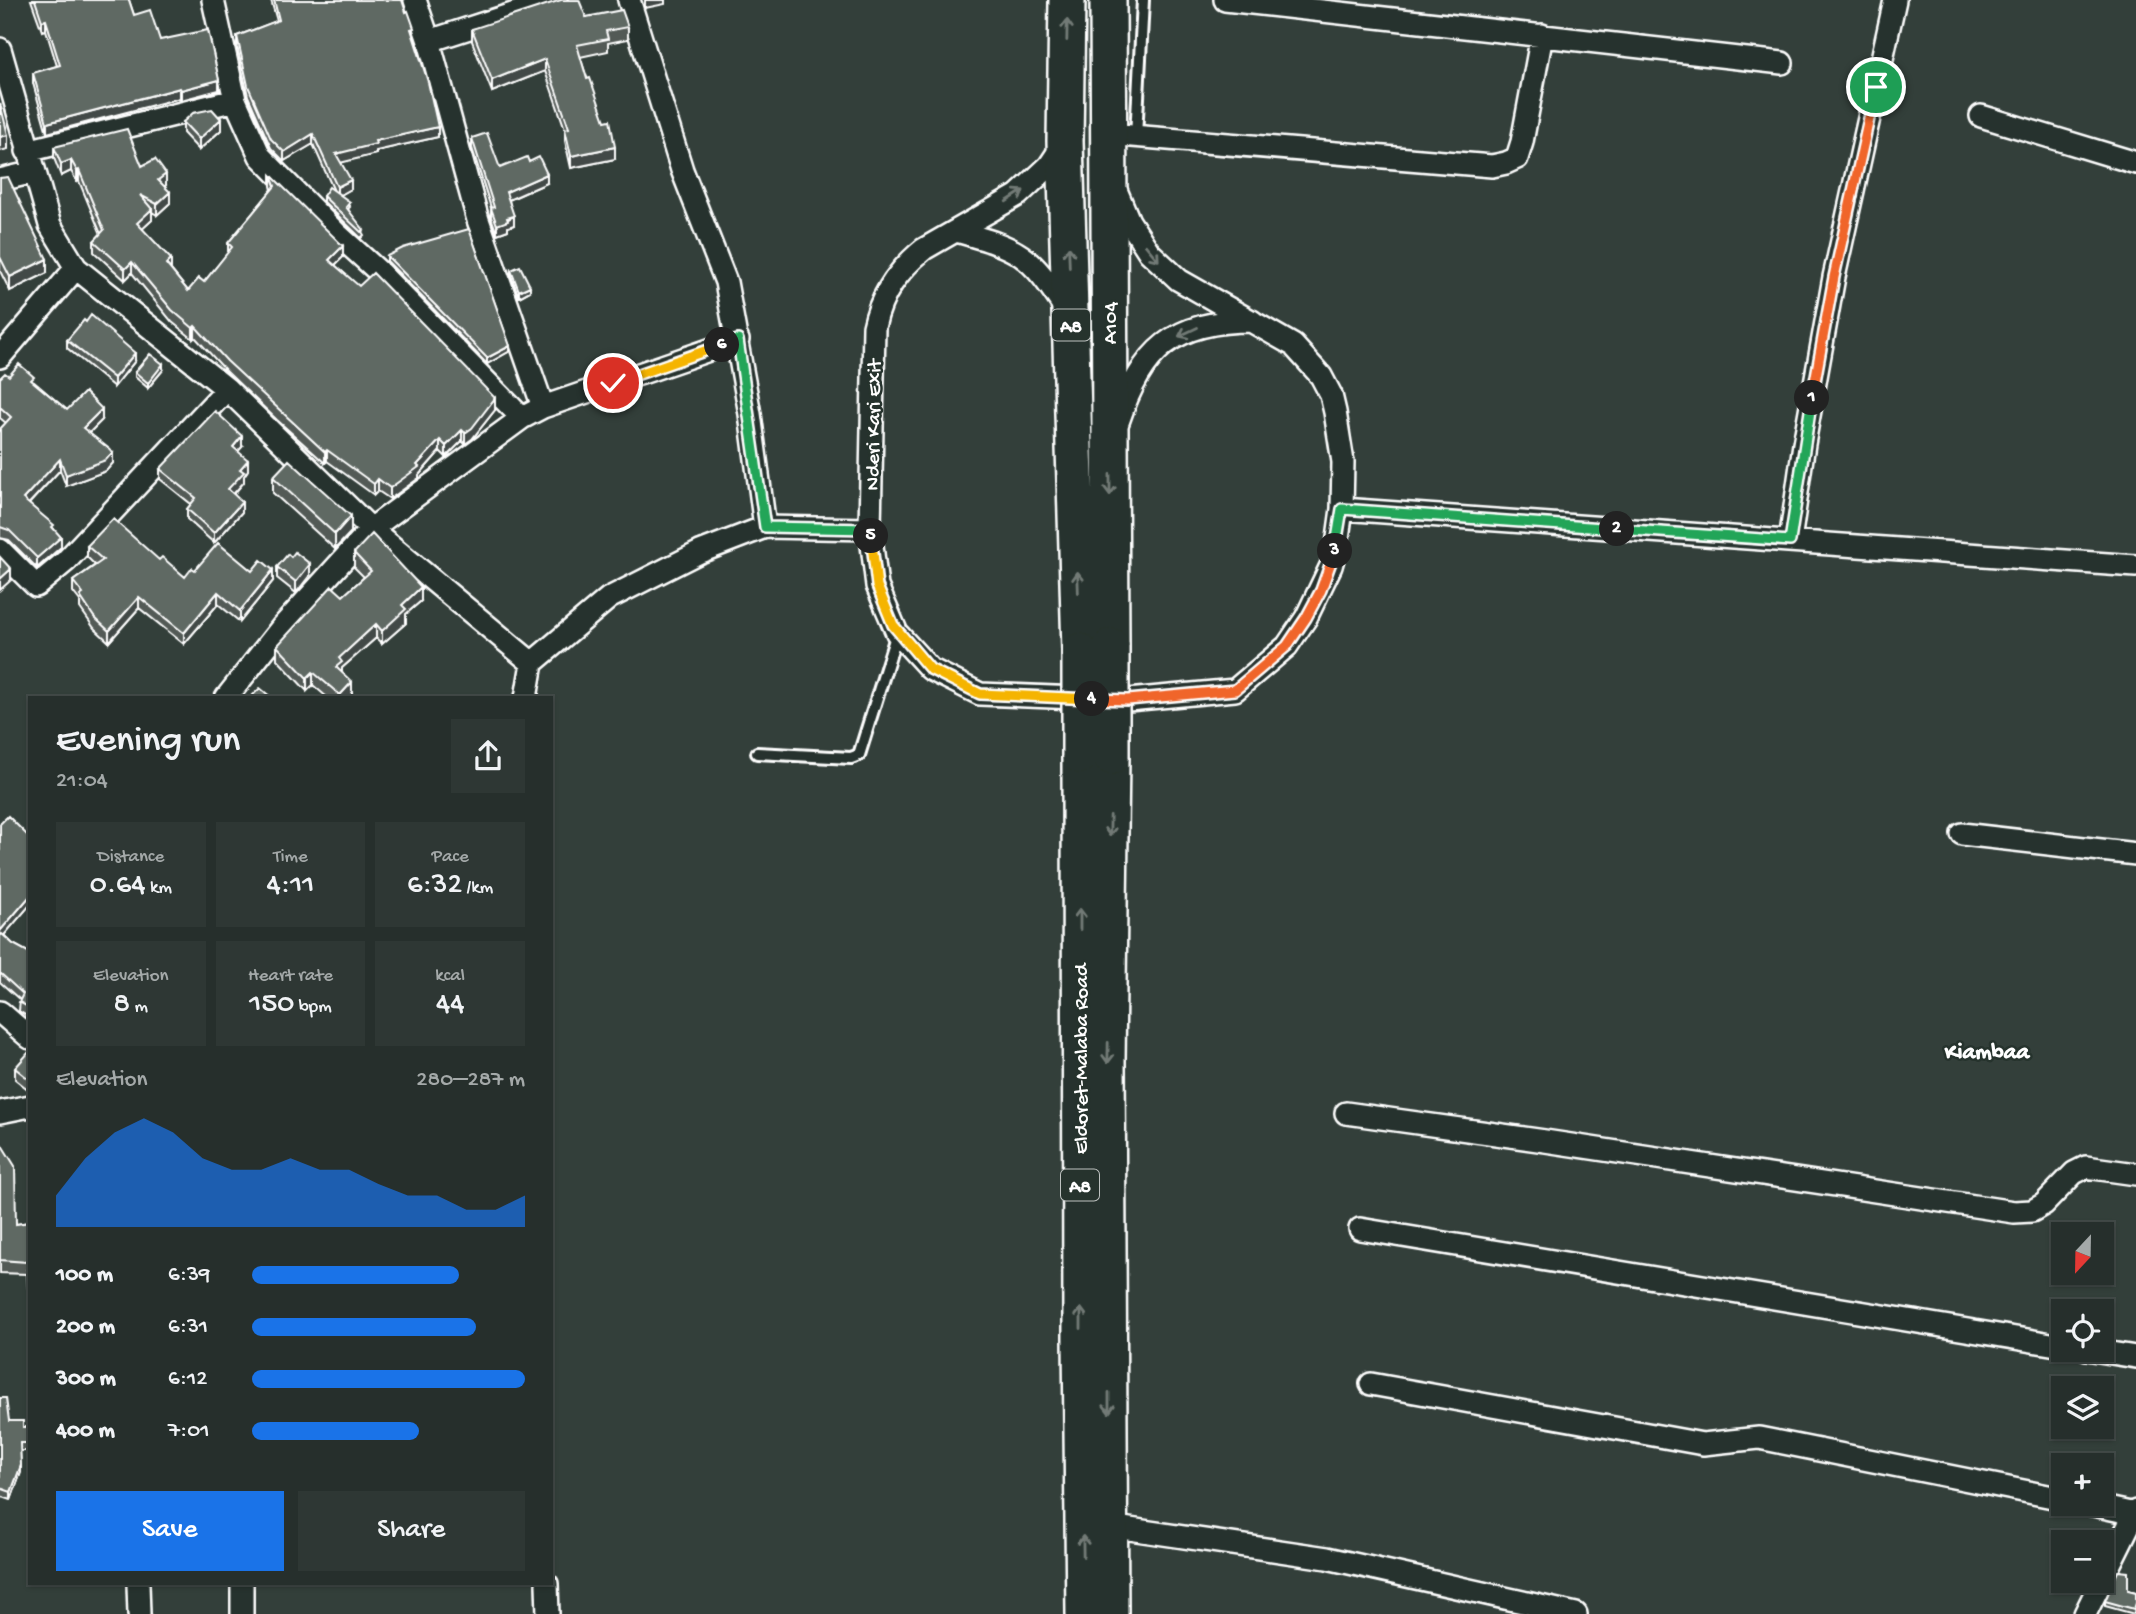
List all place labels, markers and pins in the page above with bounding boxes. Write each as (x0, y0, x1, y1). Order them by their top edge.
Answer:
pin (1846, 57, 1906, 117)
pin: 6 (704, 328, 740, 362)
pin (583, 353, 643, 413)
pin: 1 (1794, 380, 1829, 416)
pin: 2 (1600, 512, 1634, 546)
pin: 5 (854, 518, 888, 554)
pin: 3 (1318, 534, 1352, 568)
pin: 4 (1074, 682, 1110, 716)

